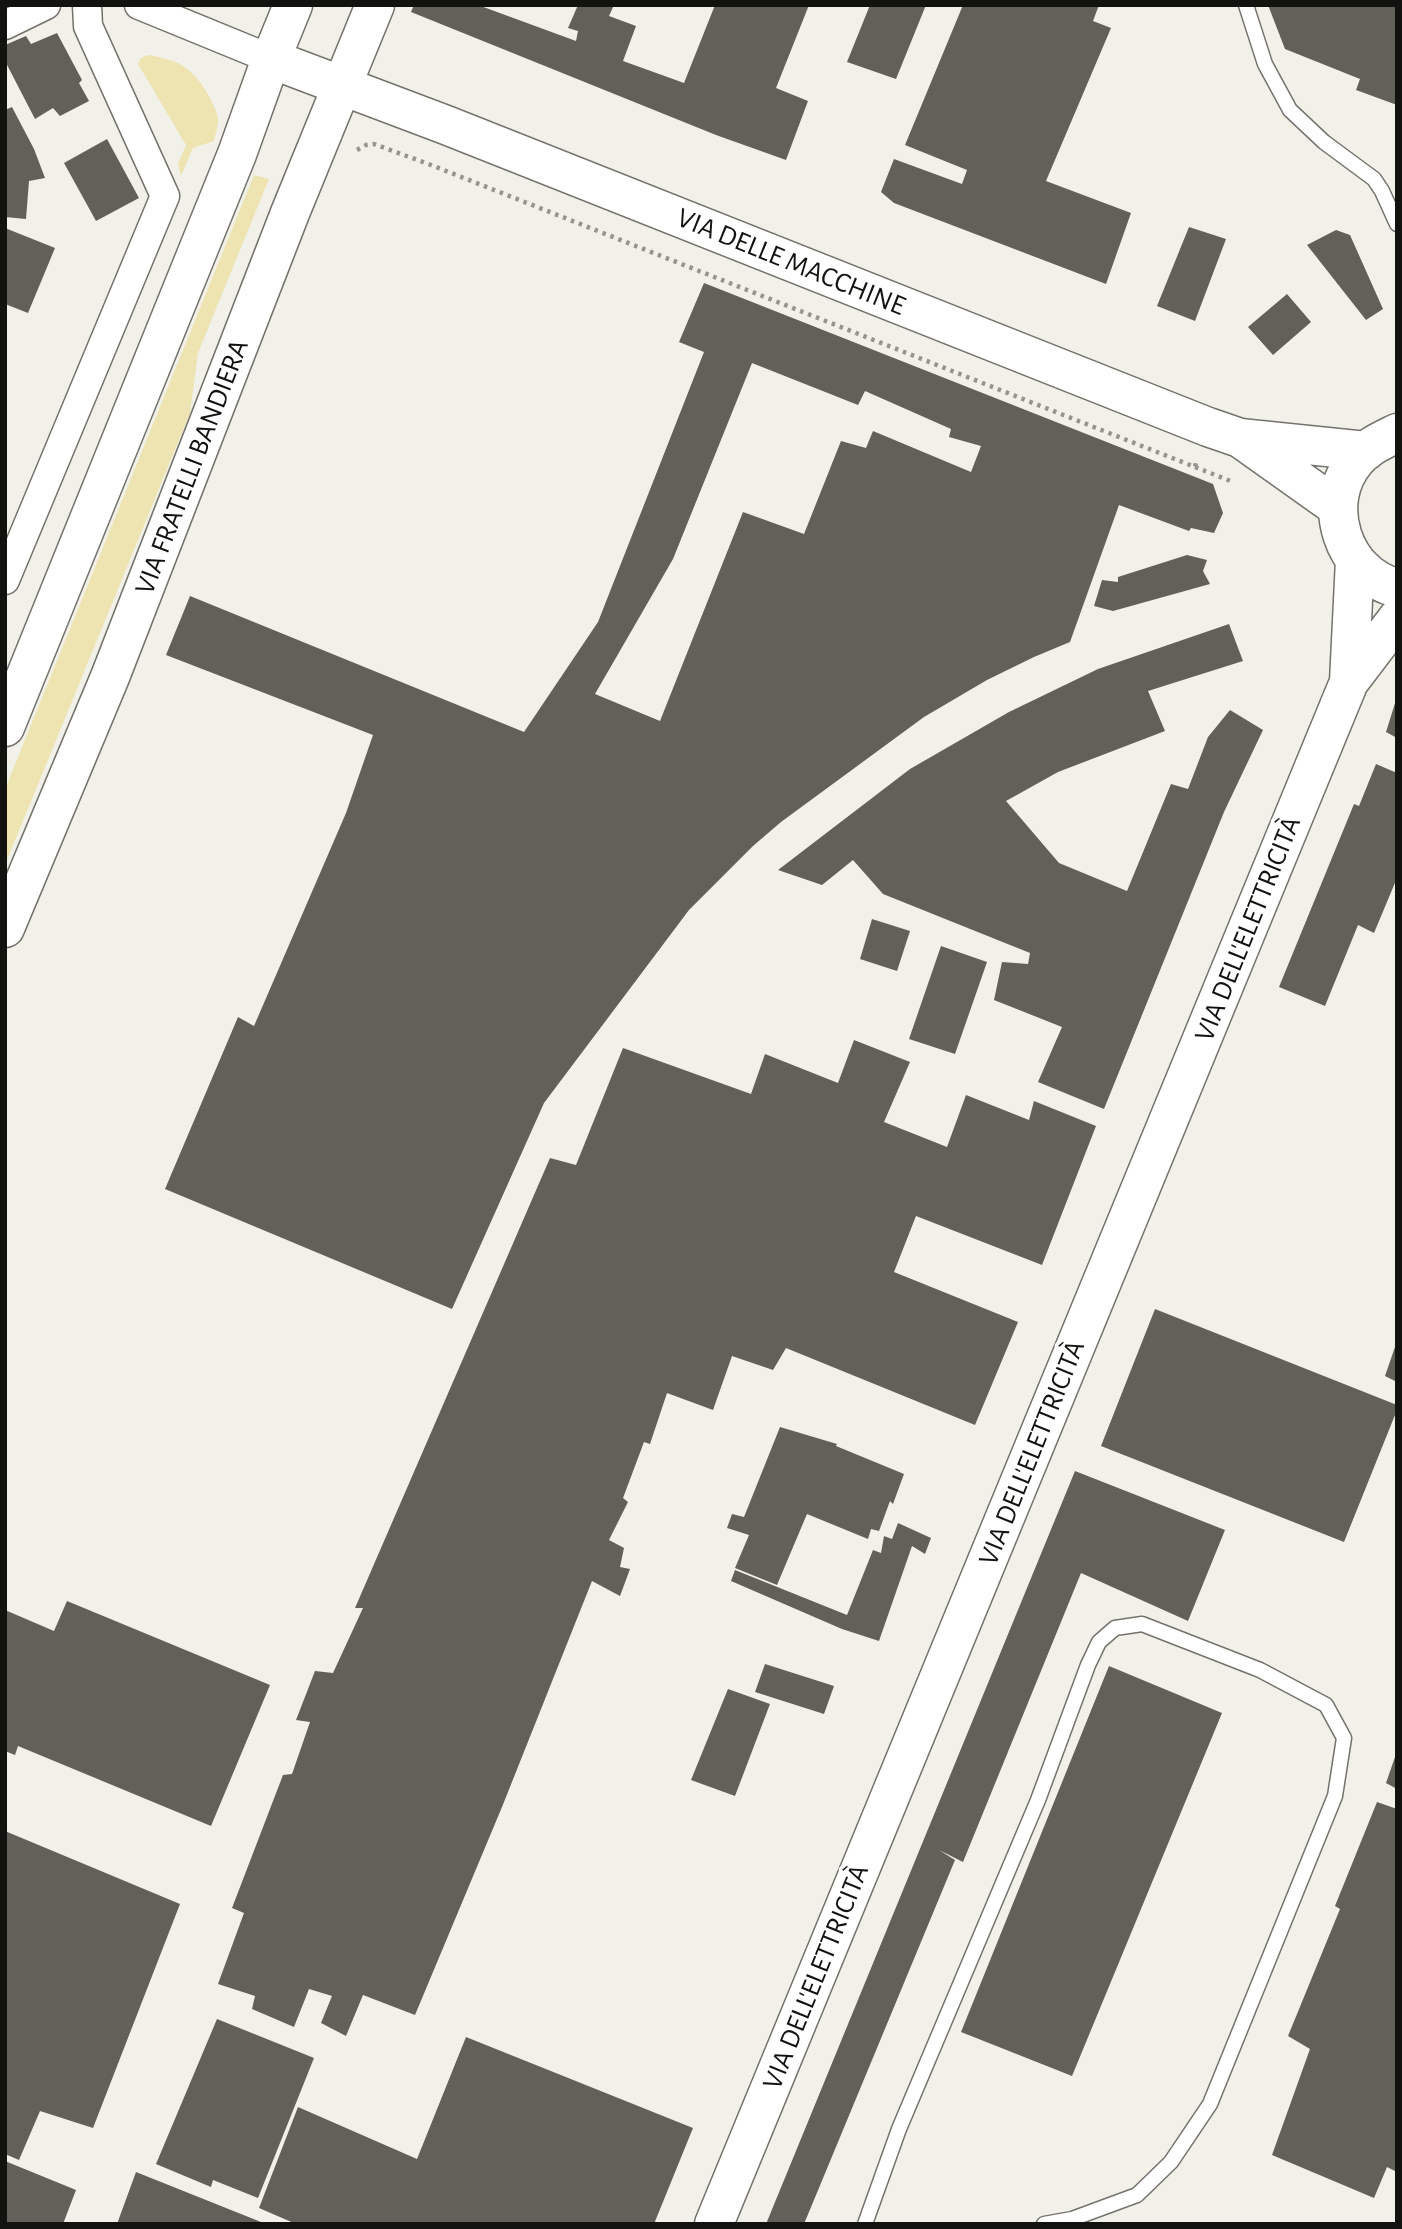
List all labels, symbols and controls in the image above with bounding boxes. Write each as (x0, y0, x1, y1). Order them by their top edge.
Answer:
street label: VIA DELLE MACCHINE (672, 201, 910, 323)
street label: VIA FRATELLI BANDIERA (128, 335, 256, 599)
street label: VIA DELL'ELETTRICITÀ (1188, 812, 1308, 1046)
street label: VIA DELL'ELETTRICITÀ (972, 1336, 1092, 1570)
street label: VIA DELL'ELETTRICITÀ (756, 1860, 876, 2094)

